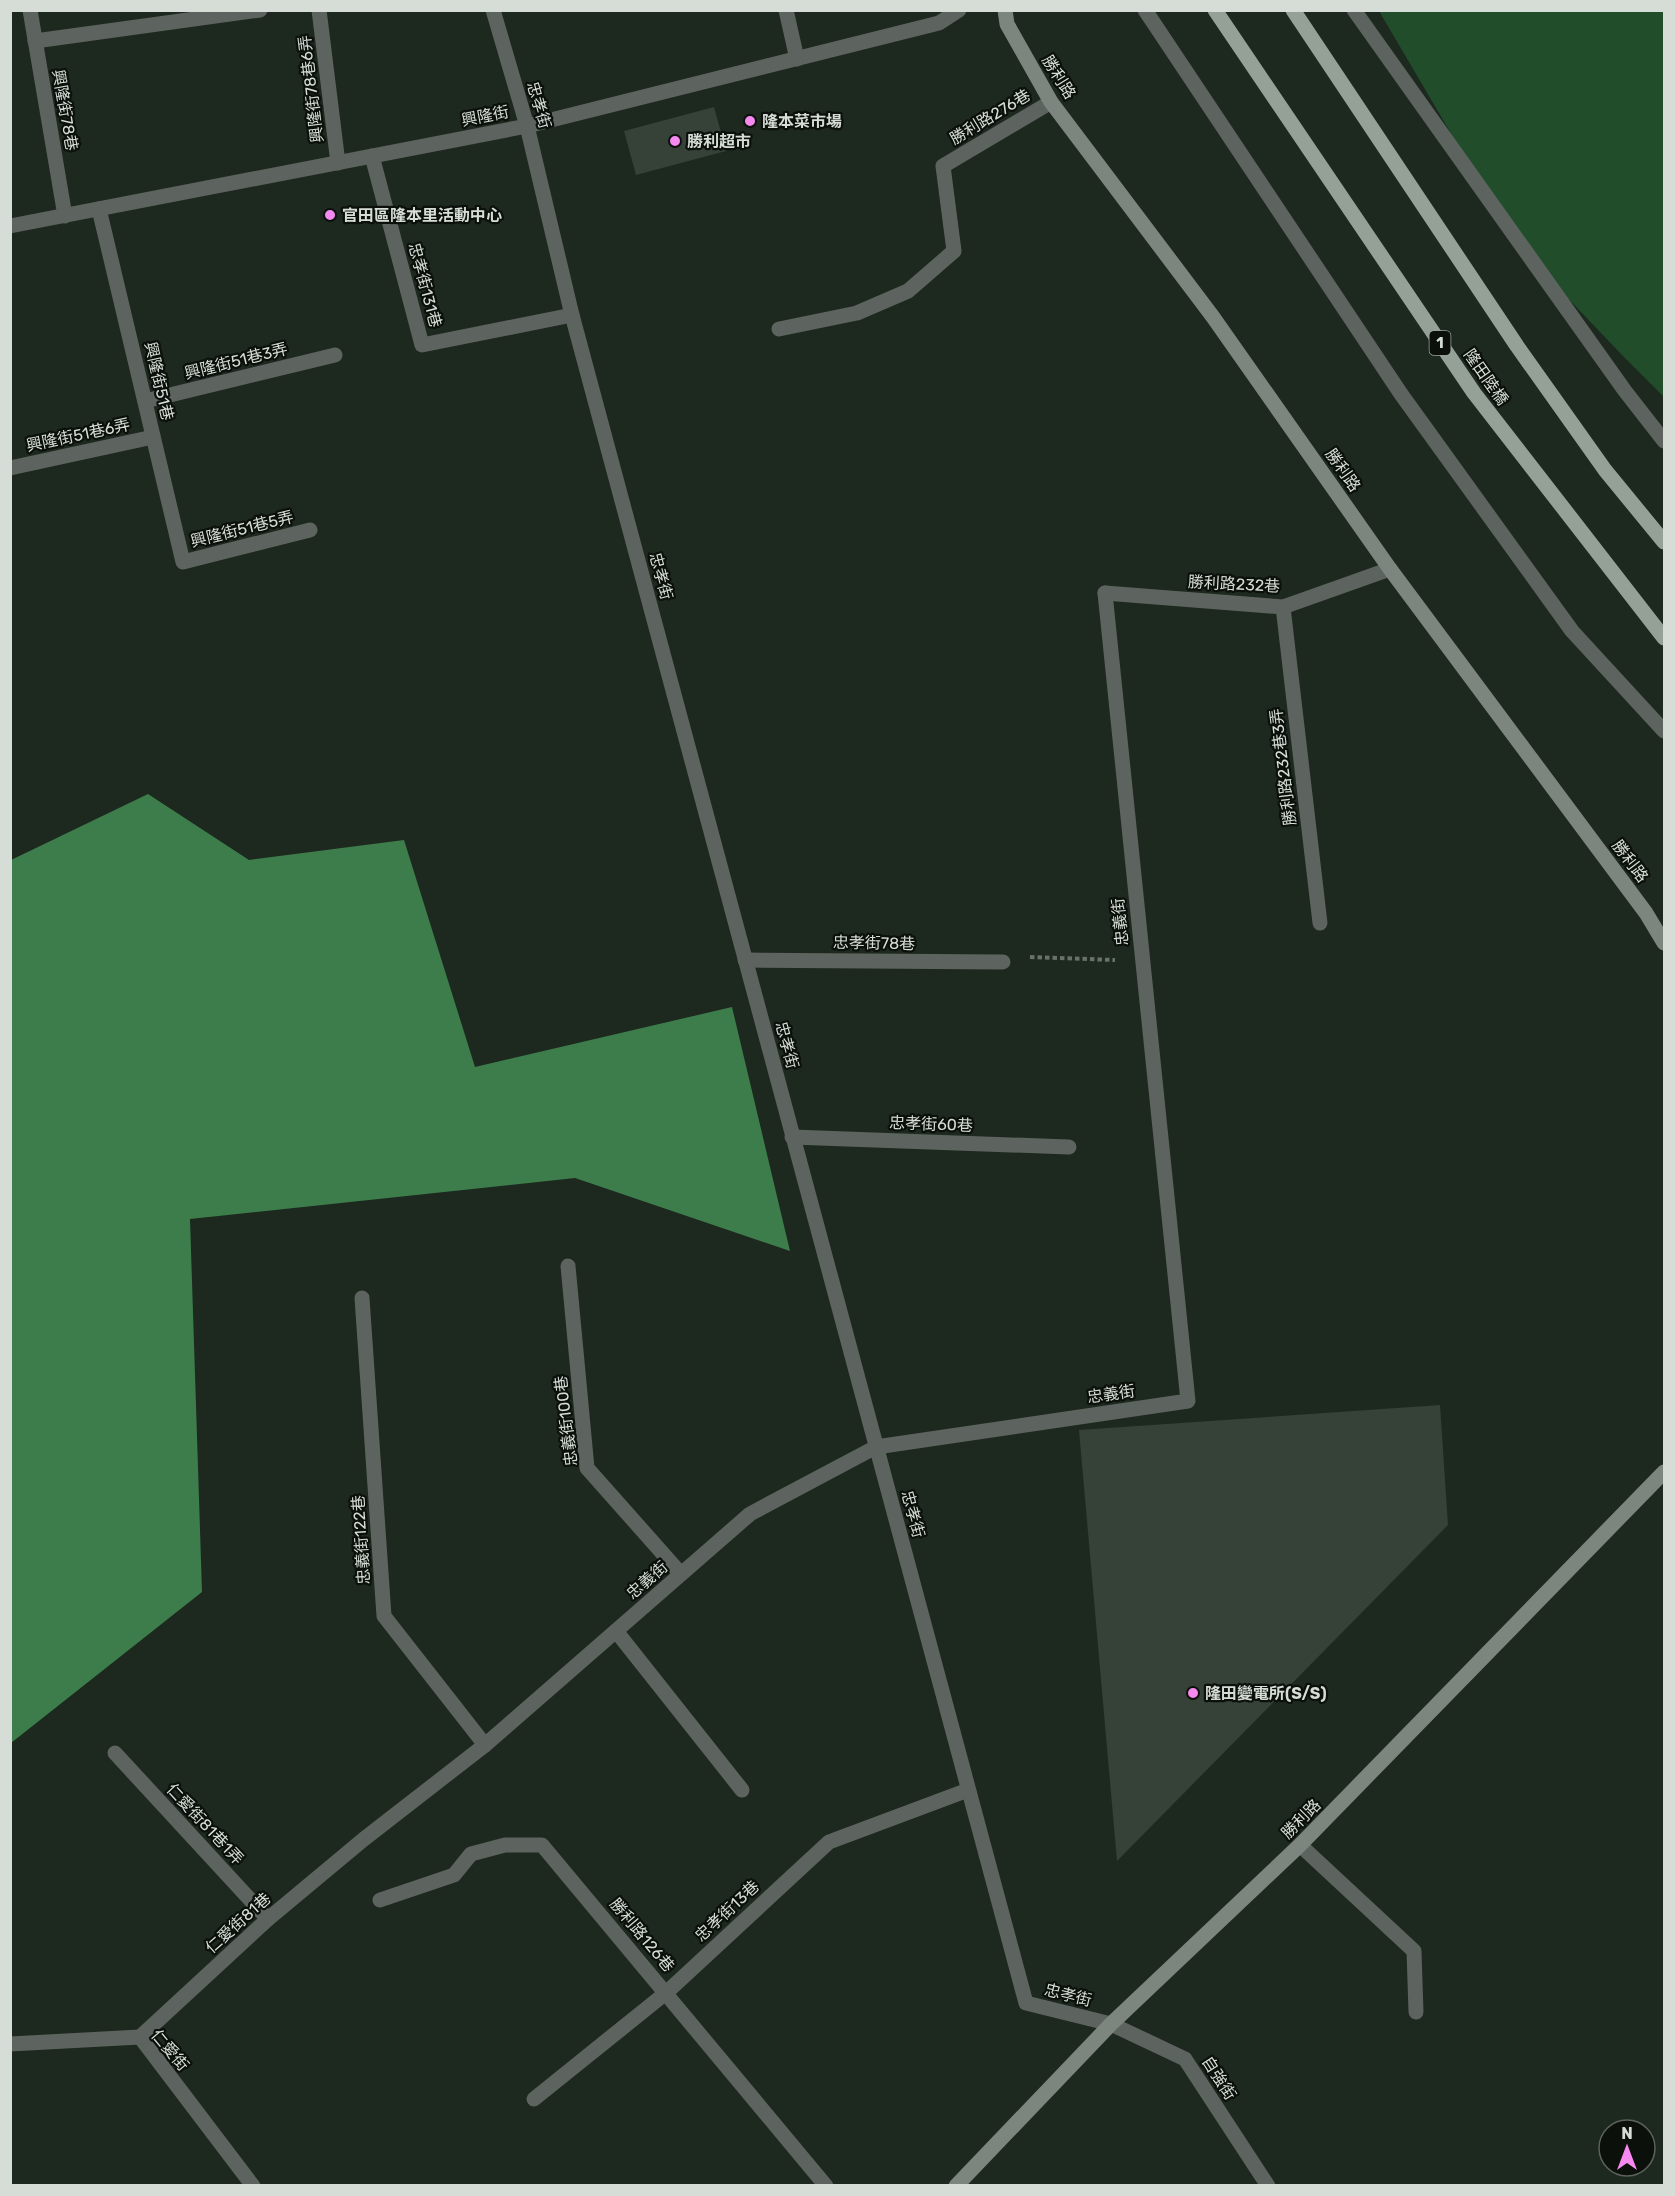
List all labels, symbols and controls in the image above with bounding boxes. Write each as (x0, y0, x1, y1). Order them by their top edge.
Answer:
street label: 興隆街78巷6弄 (295, 34, 327, 144)
street label: 勝利路 (1038, 52, 1080, 102)
street label: 興隆街78巷 (48, 68, 82, 152)
street label: 忠孝街 (523, 79, 555, 131)
street label: 勝利路276巷 (946, 85, 1034, 149)
street label: 興隆街 (460, 102, 510, 130)
place label: 隆本菜市場 (762, 112, 842, 131)
marker: 隆本菜市場 (743, 114, 757, 128)
place label: 勝利超市 (687, 132, 751, 151)
marker: 勝利超市 (668, 134, 682, 148)
place label: 官田區隆本里活動中心 (342, 206, 502, 225)
marker: 官田區隆本里活動中心 (323, 208, 337, 222)
street label: 忠孝街131巷 (405, 241, 445, 329)
road number: 1 (1430, 331, 1450, 355)
street label: 興隆街51巷3弄 (182, 339, 290, 383)
street label: 興隆街51巷 (141, 340, 177, 422)
street label: 隆田陸橋 (1460, 345, 1512, 409)
street label: 興隆街51巷6弄 (24, 415, 132, 455)
street label: 勝利路 (1321, 445, 1365, 495)
street label: 興隆街51巷5弄 (188, 507, 296, 551)
street label: 忠孝街 (646, 550, 676, 602)
street label: 勝利路232巷 (1187, 572, 1281, 596)
street label: 勝利路232巷3弄 (1266, 707, 1300, 827)
street label: 勝利路 (1608, 836, 1652, 886)
street label: 忠義街 (1108, 897, 1132, 947)
street label: 忠孝街78巷 (833, 933, 915, 953)
street label: 忠孝街 (772, 1019, 802, 1071)
street label: 忠孝街60巷 (889, 1113, 973, 1135)
street label: 忠義街100巷 (551, 1375, 581, 1467)
street label: 忠義街 (1086, 1381, 1136, 1407)
street label: 忠孝街 (898, 1488, 928, 1540)
street label: 忠義街122巷 (348, 1495, 374, 1585)
street label: 忠義街 (623, 1557, 671, 1603)
place label: 隆田變電所(S/S) (1205, 1684, 1327, 1703)
marker: 隆田變電所(S/S) (1186, 1686, 1200, 1700)
street label: 仁愛街81巷1弄 (163, 1780, 247, 1868)
street label: 勝利路 (1277, 1795, 1325, 1843)
street label: 忠孝街13巷 (691, 1877, 763, 1945)
street label: 仁愛街81巷 (202, 1889, 274, 1957)
street label: 勝利路126巷 (606, 1894, 678, 1976)
street label: 忠孝街 (1042, 1980, 1094, 2010)
street label: 仁愛街 (147, 2026, 193, 2074)
street label: 自強街 (1198, 2053, 1240, 2103)
north arrow (1597, 2118, 1657, 2178)
text: N (1621, 2124, 1633, 2143)

